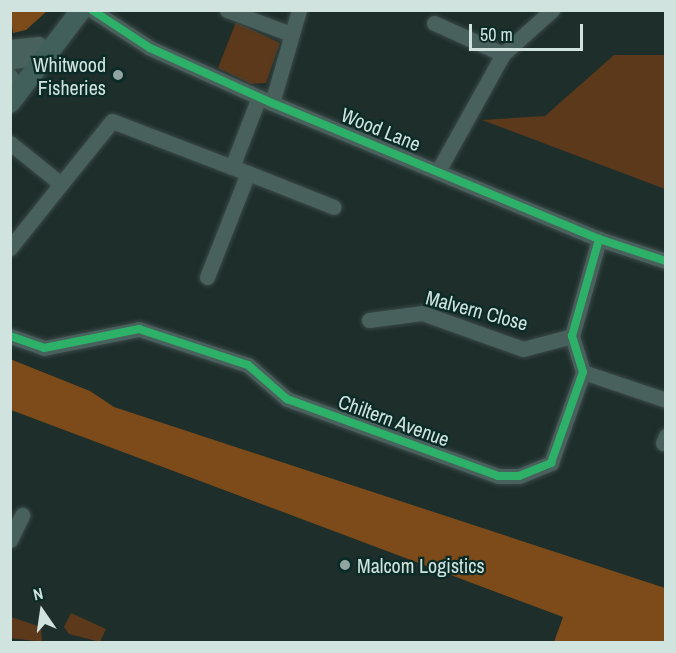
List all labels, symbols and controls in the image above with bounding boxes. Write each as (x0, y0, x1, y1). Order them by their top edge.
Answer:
scale bar (472, 12, 586, 50)
text: 50 m (480, 22, 513, 47)
place label: Whitwood Fisheries (33, 52, 106, 99)
marker: Whitwood Fisheries (111, 68, 125, 82)
street label: Wood Lane (338, 102, 424, 156)
street label: Malvern Close (423, 285, 531, 335)
street label: Chiltern Avenue (335, 389, 453, 451)
place label: Malcom Logistics (357, 553, 485, 577)
marker: Malcom Logistics (338, 558, 352, 572)
north arrow (12, 581, 72, 641)
text: N (31, 582, 45, 605)

